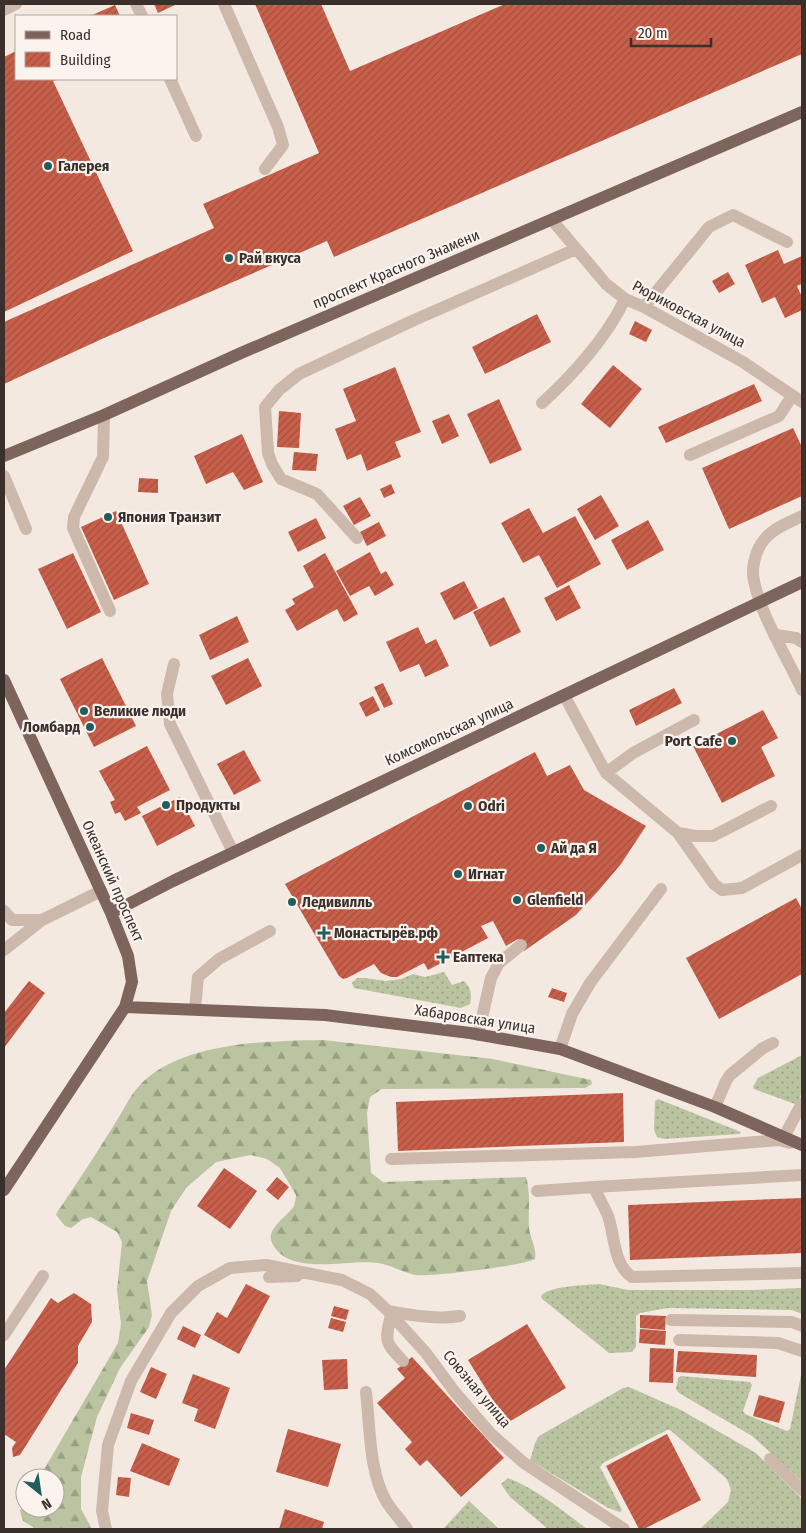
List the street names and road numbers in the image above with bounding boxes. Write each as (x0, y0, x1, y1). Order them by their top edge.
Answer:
street label: проспект Красного Знамени (310, 226, 482, 312)
street label: Рюриковская улица (629, 277, 749, 351)
street label: Комсомольская улица (382, 694, 516, 770)
street label: Океанский проспект (78, 818, 148, 945)
street label: Хабаровская улица (413, 1001, 537, 1037)
street label: Союзная улица (439, 1346, 515, 1432)

